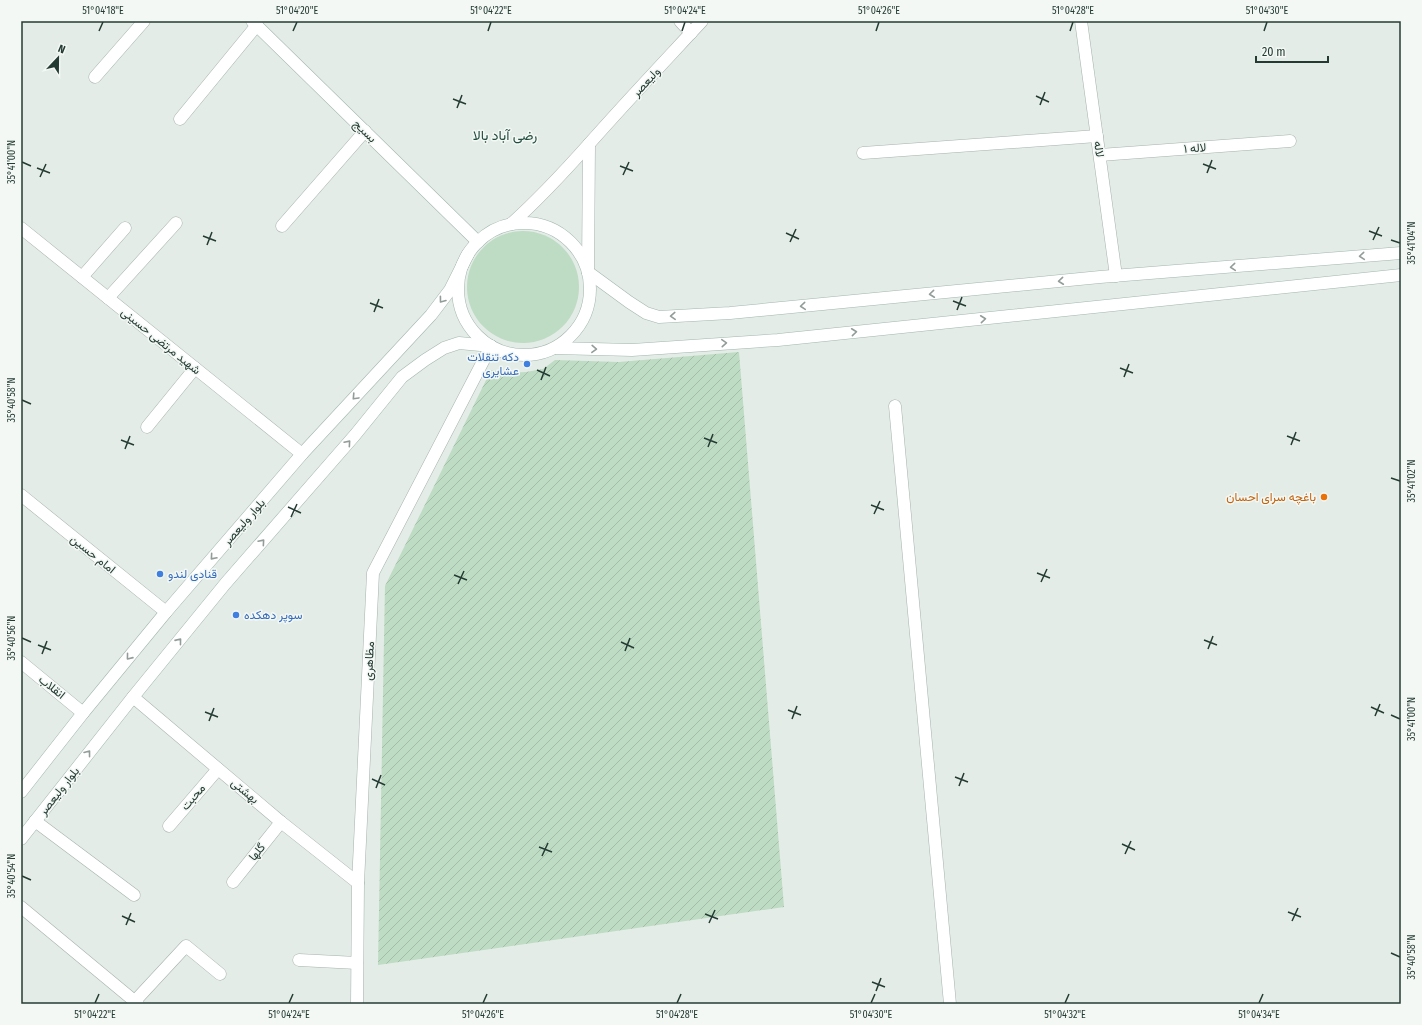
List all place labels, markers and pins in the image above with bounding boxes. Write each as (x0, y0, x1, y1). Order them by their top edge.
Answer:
place label: دکه تنقلات عشایری (467, 350, 519, 379)
marker: دکه تنقلات عشایری (522, 359, 532, 369)
place label: باغچه سرای احسان (1226, 490, 1316, 505)
marker: باغچه سرای احسان (1319, 492, 1329, 502)
place label: قنادی لندو (168, 567, 217, 582)
marker: قنادی لندو (155, 569, 165, 579)
place label: سوپر دهکده (244, 608, 303, 623)
marker: سوپر دهکده (231, 610, 241, 620)

